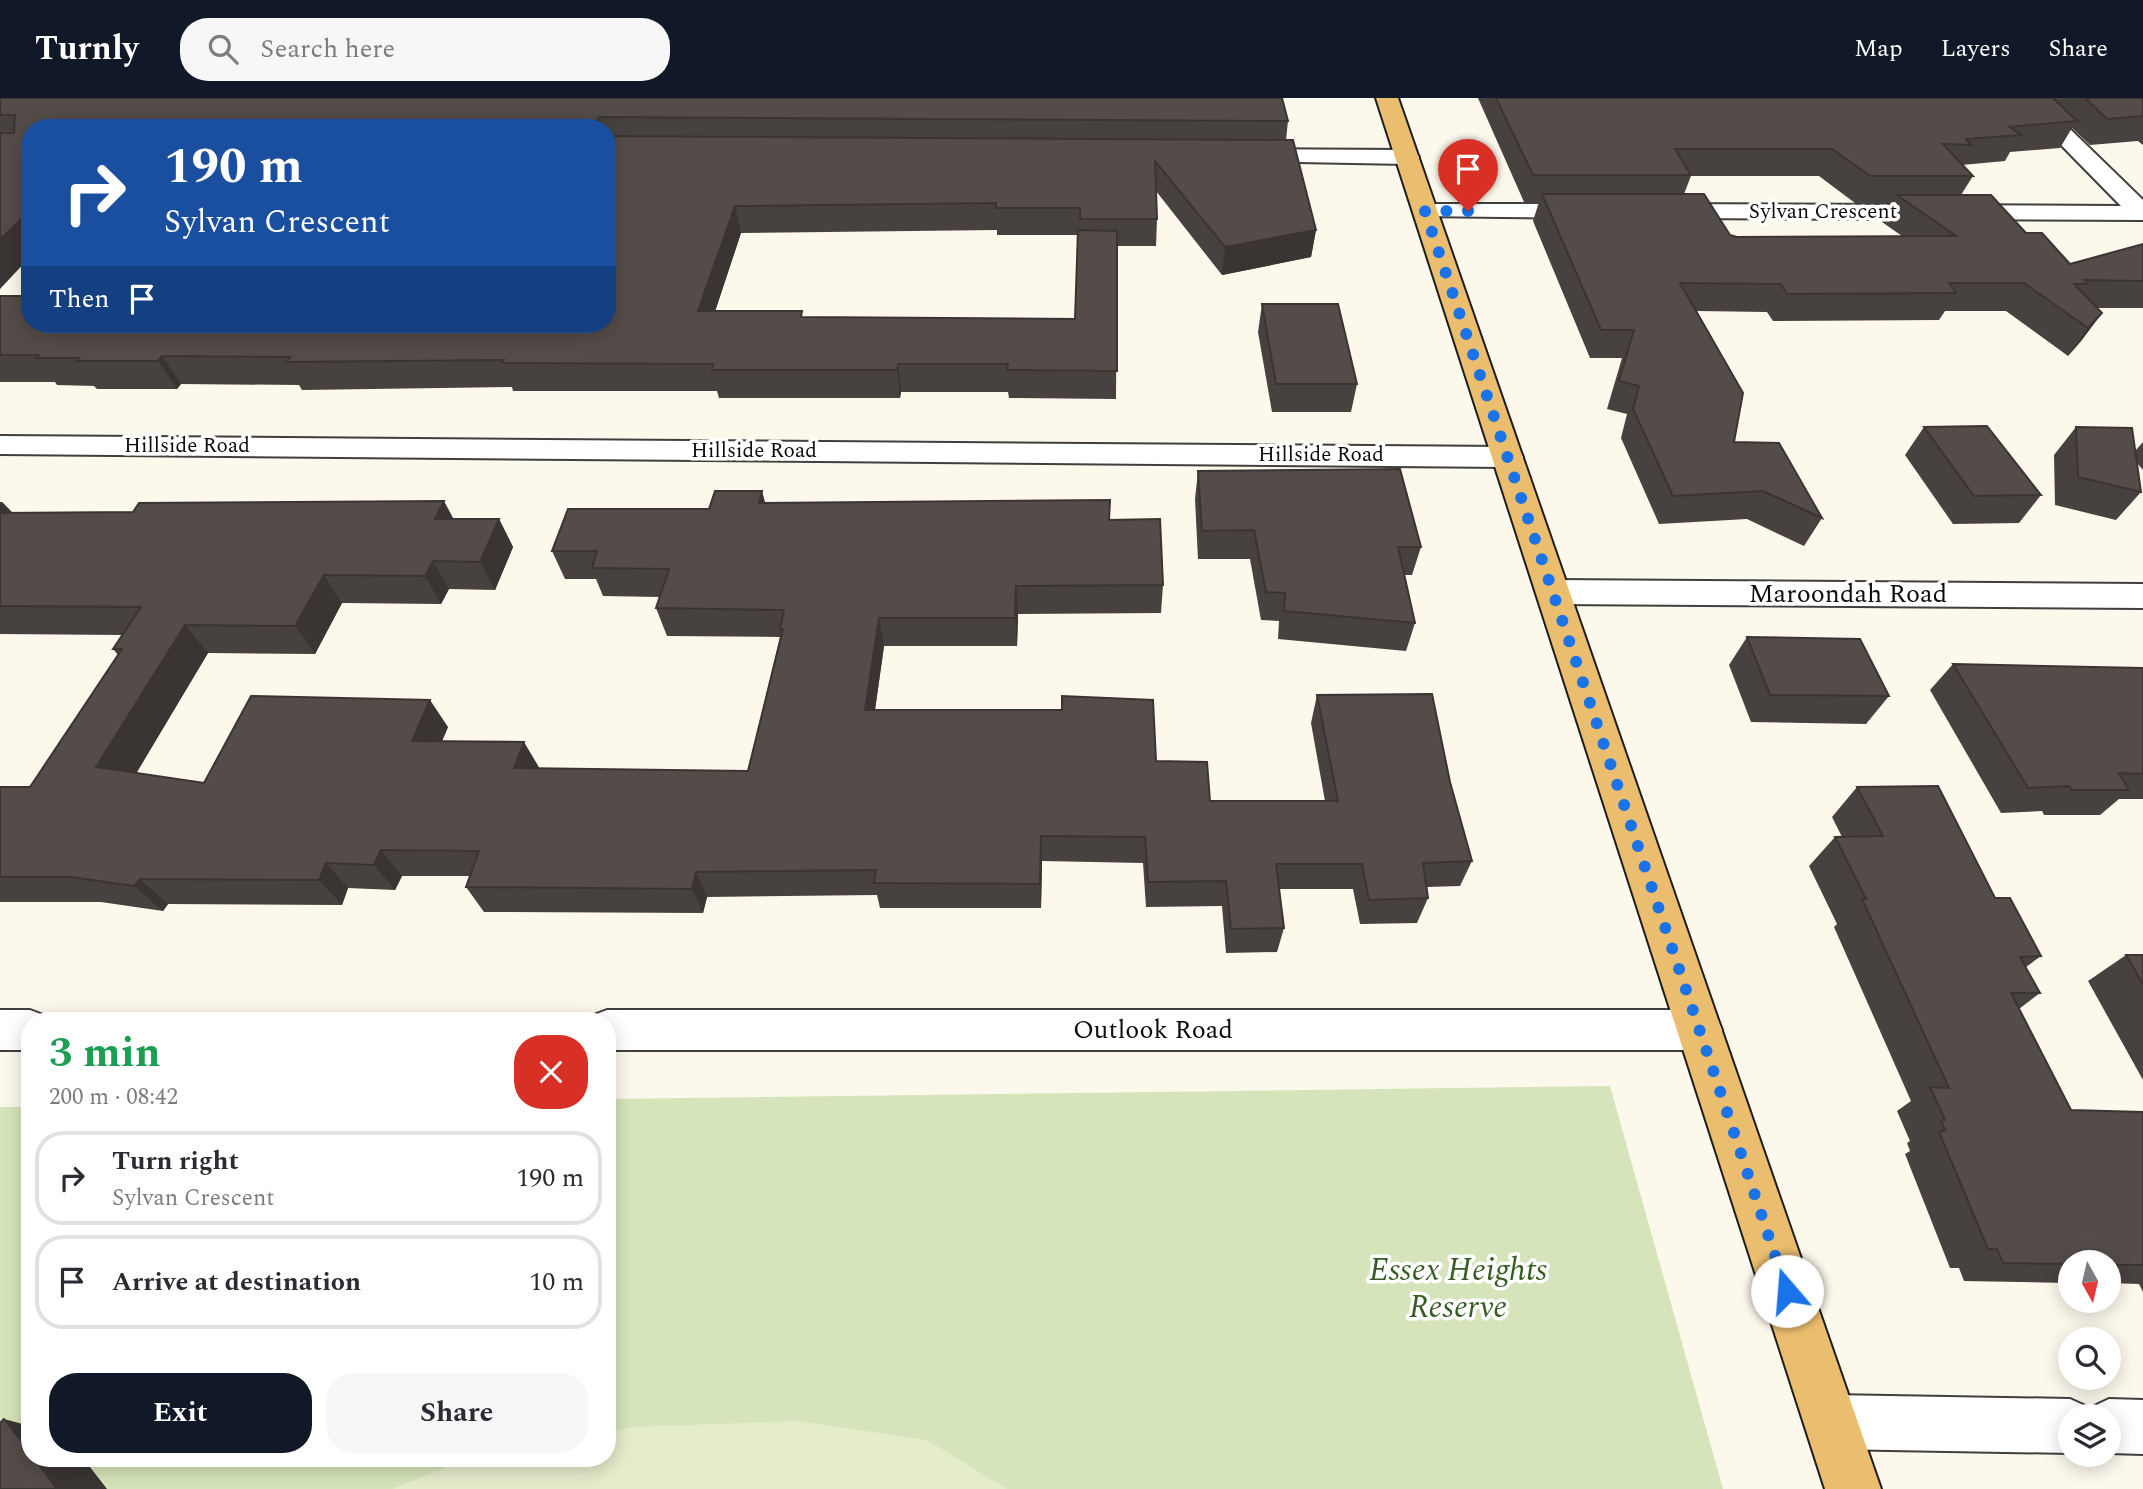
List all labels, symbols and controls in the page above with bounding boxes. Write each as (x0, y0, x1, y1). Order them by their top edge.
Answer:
search box (180, 18, 670, 81)
text: Turnly (35, 24, 138, 74)
text: Search here (260, 29, 395, 69)
icon: search (204, 30, 242, 68)
text: Map (1854, 31, 1903, 67)
text: Layers (1941, 31, 2011, 67)
text: Share (2049, 31, 2108, 67)
text: 190 m (164, 130, 303, 205)
pin (1438, 139, 1498, 211)
icon: right (49, 147, 140, 238)
icon: arrive (1449, 150, 1487, 188)
street label: Sylvan Crescent (1749, 196, 1897, 228)
text: Sylvan Crescent (164, 198, 390, 247)
text: Then (49, 279, 109, 319)
icon: arrive (123, 280, 161, 318)
street label: Hillside Road (124, 430, 250, 462)
street label: Hillside Road (691, 435, 817, 467)
street label: Hillside Road (1258, 439, 1384, 471)
street label: Maroondah Road (1749, 574, 1947, 614)
street label: Outlook Road (1073, 1010, 1233, 1050)
text: 3 min (49, 1022, 161, 1085)
button: close (514, 1035, 588, 1109)
text: 200 m · 08:42 (49, 1080, 178, 1115)
text: Turn right (112, 1141, 239, 1181)
text: 190 m (516, 1158, 584, 1198)
icon: right (53, 1159, 91, 1197)
text: Sylvan Crescent (112, 1181, 274, 1216)
park label: Essex Heights Reserve (1369, 1246, 1547, 1332)
north arrow (2058, 1250, 2121, 1312)
map controls (2058, 1250, 2121, 1467)
position arrow (1750, 1254, 1824, 1328)
text: Arrive at destination (112, 1262, 361, 1302)
text: 10 m (529, 1262, 584, 1302)
icon: arrive (53, 1263, 91, 1301)
button: search (2058, 1327, 2121, 1390)
button: Exit (49, 1373, 312, 1453)
button: Share (326, 1373, 588, 1453)
button: layers (2058, 1404, 2121, 1467)

